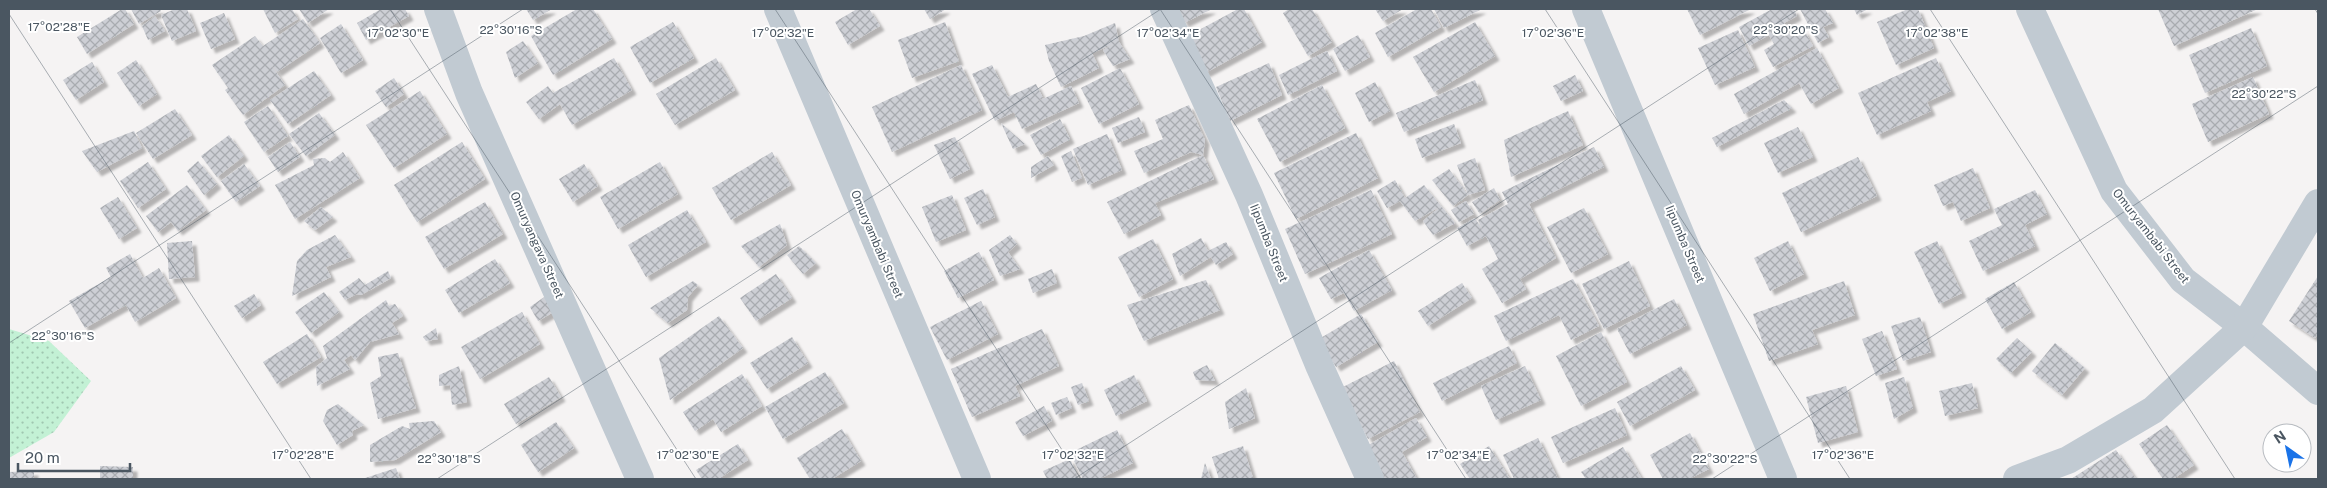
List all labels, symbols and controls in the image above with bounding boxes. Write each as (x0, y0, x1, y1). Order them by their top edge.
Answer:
text: 17°02'28"E (28, 20, 90, 34)
text: 22°30'16"S (479, 23, 543, 37)
text: 22°30'20"S (1753, 23, 1819, 37)
text: 17°02'30"E (367, 26, 429, 40)
text: 17°02'32"E (752, 26, 814, 40)
text: 17°02'34"E (1137, 26, 1199, 40)
text: 17°02'36"E (1522, 26, 1584, 40)
text: 17°02'38"E (1906, 26, 1968, 40)
text: 22°30'22"S (2231, 87, 2297, 101)
street label: Omuryambabi Street (2110, 186, 2192, 286)
street label: Omuryambabi Street (848, 188, 906, 300)
street label: Omuryangava Street (507, 190, 567, 301)
street label: Iipumba Street (1247, 202, 1291, 284)
street label: Iipumba Street (1662, 203, 1708, 285)
text: 22°30'16"S (31, 329, 95, 343)
north arrow (2262, 423, 2312, 473)
text: N (2271, 427, 2289, 447)
scale bar (18, 440, 130, 472)
text: 17°02'28"E (272, 448, 334, 462)
text: 17°02'30"E (657, 448, 719, 462)
text: 17°02'32"E (1042, 448, 1104, 462)
text: 17°02'34"E (1427, 448, 1489, 462)
text: 17°02'36"E (1812, 448, 1874, 462)
text: 20 m (25, 449, 60, 466)
text: 22°30'18"S (417, 452, 481, 466)
text: 22°30'22"S (1692, 452, 1758, 466)

